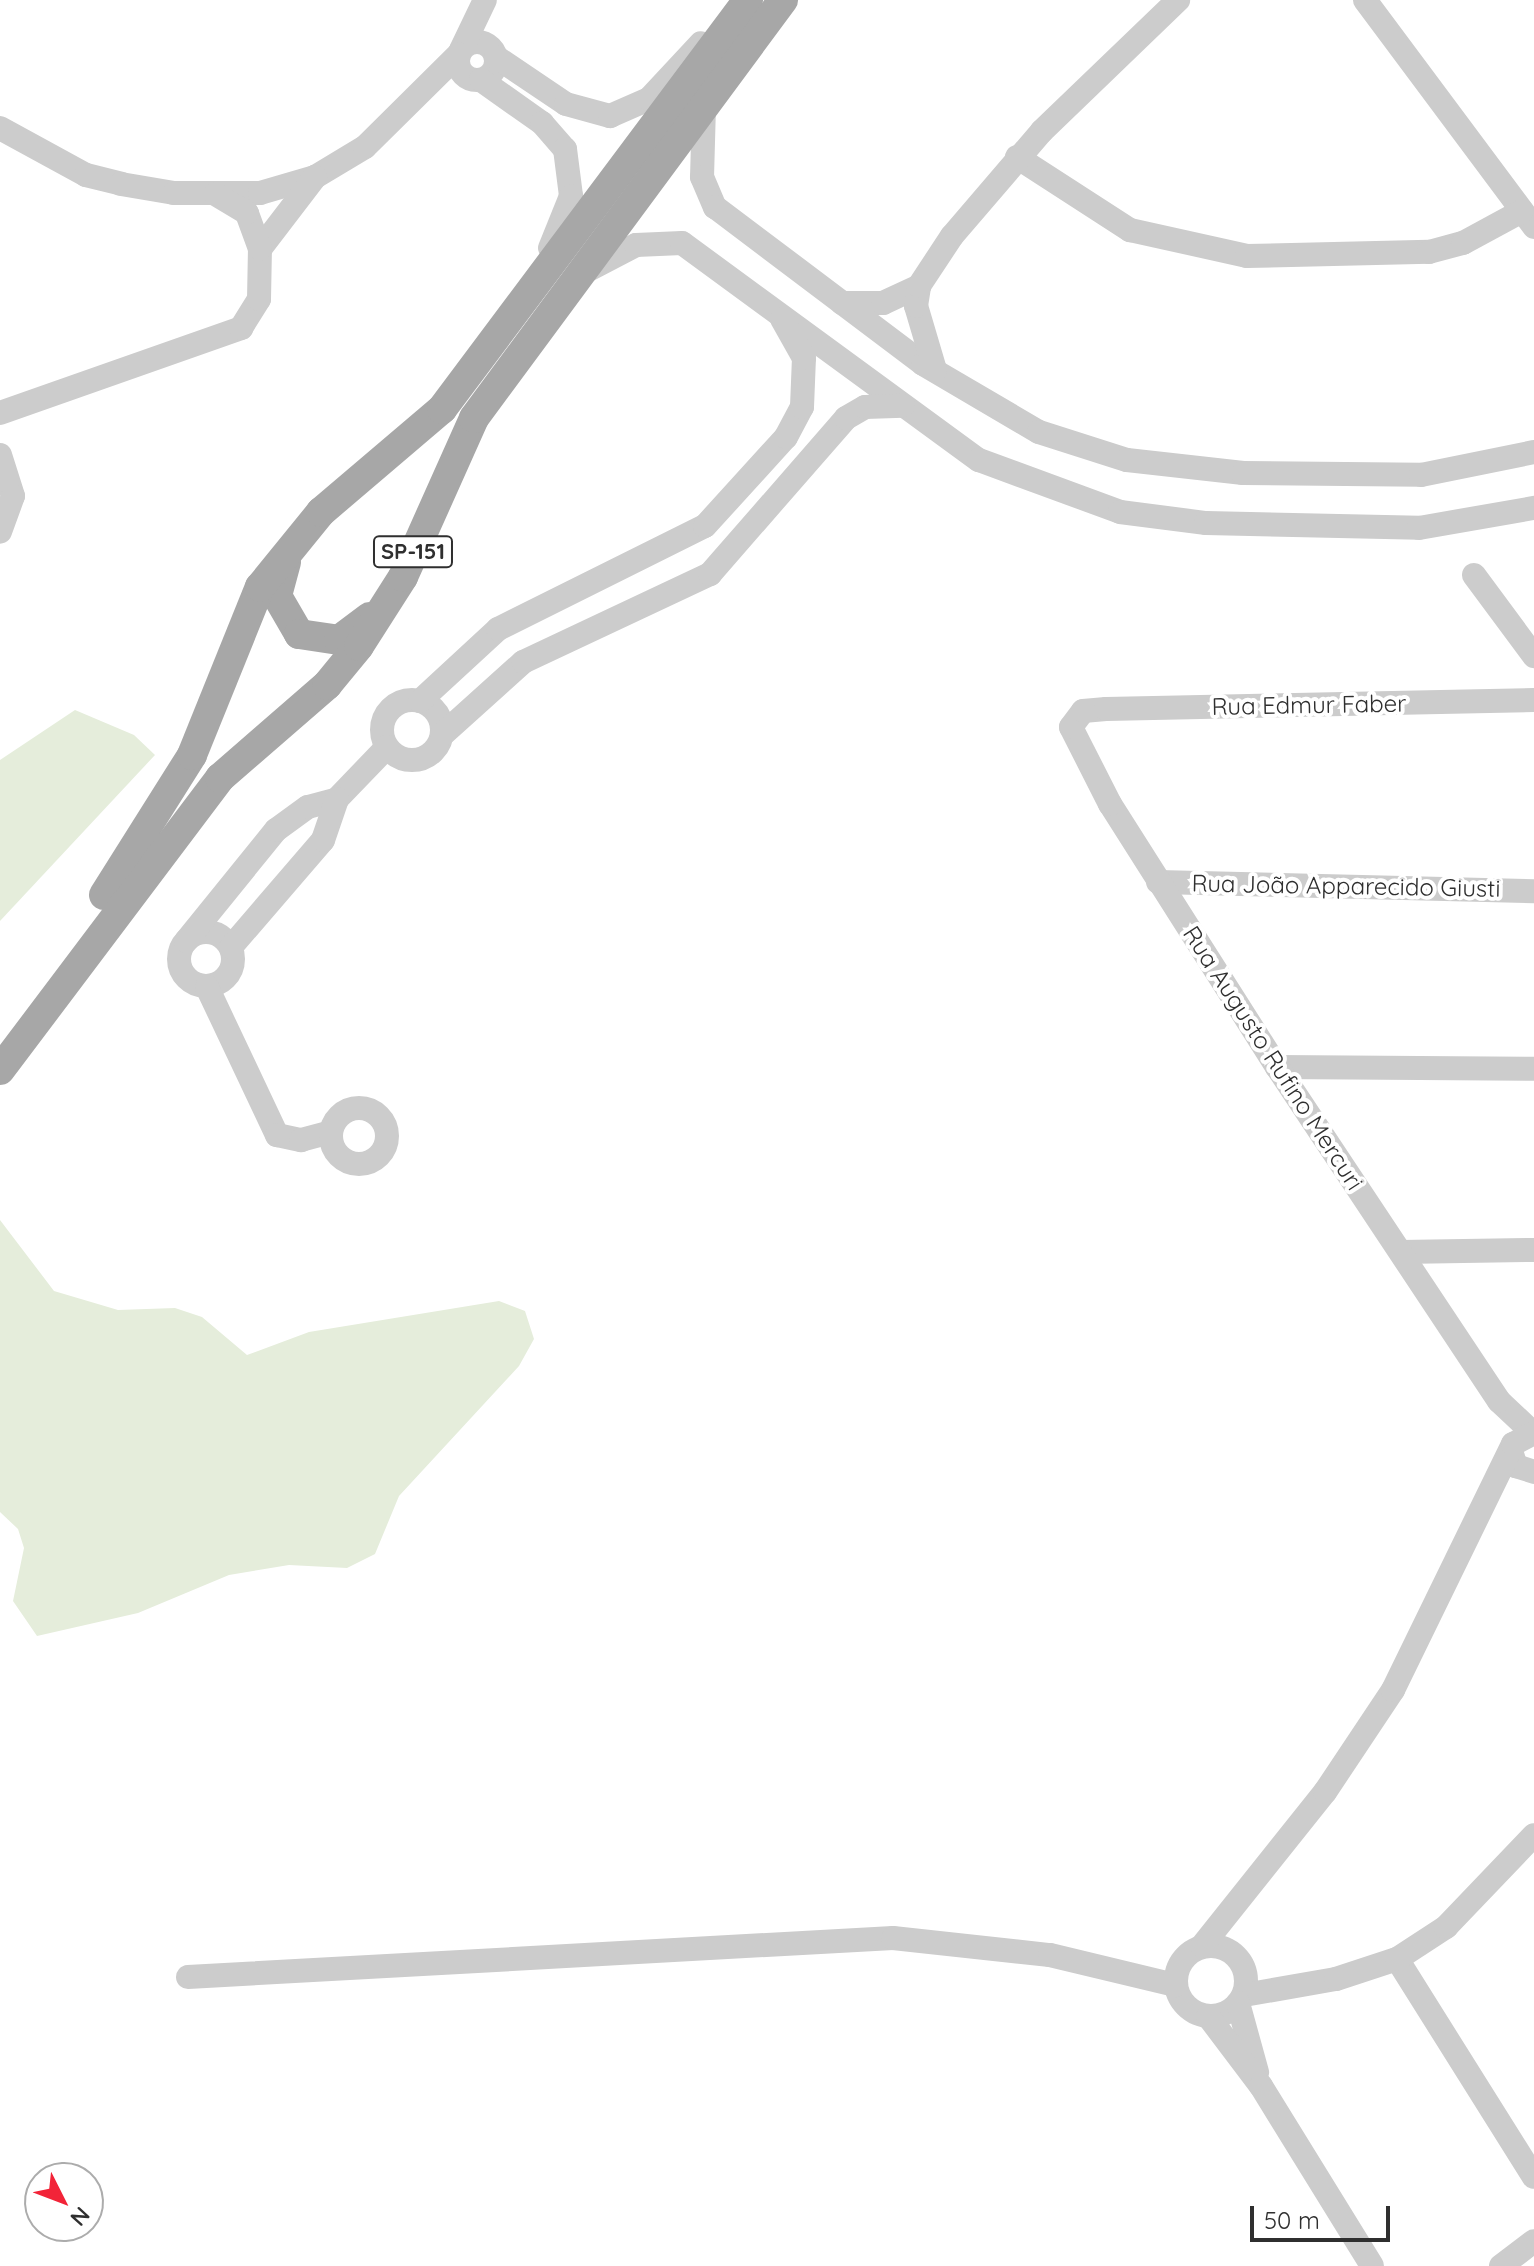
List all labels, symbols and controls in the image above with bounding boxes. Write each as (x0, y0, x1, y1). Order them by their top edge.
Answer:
road number: SP-151 (371, 534, 455, 570)
street label: Rua Edmur Faber (1211, 689, 1407, 721)
street label: Rua João Apparecido Giusti (1191, 869, 1501, 903)
street label: Rua Augusto Rufino Mercuri (1177, 921, 1369, 1195)
north arrow (24, 2162, 104, 2242)
scale bar (1254, 2190, 1394, 2240)
text: N (65, 2201, 96, 2232)
text: 50 m (1264, 2205, 1320, 2235)

